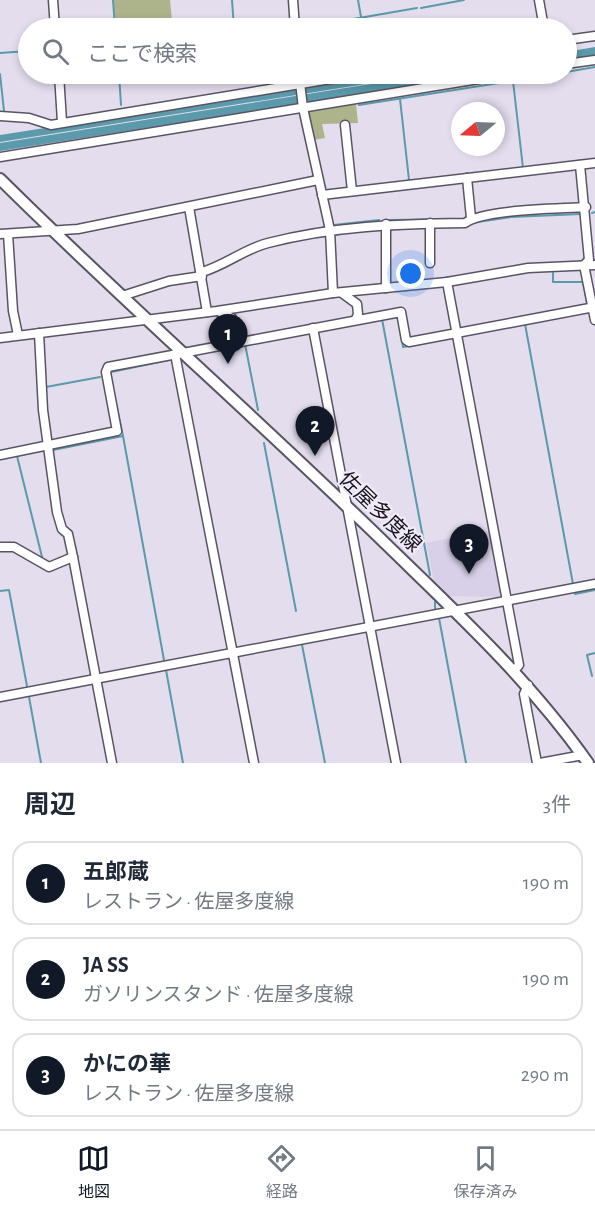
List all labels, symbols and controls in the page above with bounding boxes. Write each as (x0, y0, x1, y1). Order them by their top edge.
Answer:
search box (18, 18, 577, 84)
icon: search (39, 35, 72, 68)
text: ここで検索 (87, 43, 197, 65)
north arrow (451, 102, 505, 156)
your location (396, 259, 425, 288)
pin: 1 (208, 314, 248, 364)
pin: 2 (296, 406, 334, 456)
street label: 佐屋多度線 (335, 467, 426, 556)
pin: 3 (450, 524, 488, 574)
text: 周辺 (24, 792, 76, 818)
text: 3件 (543, 795, 571, 815)
text: 五郎蔵 (83, 861, 149, 883)
text: 1 (42, 873, 49, 893)
text: 190 m (523, 873, 569, 893)
text: レストラン · 佐屋多度線 (83, 892, 294, 912)
text: JA SS (83, 954, 129, 976)
text: 2 (41, 969, 50, 989)
text: 190 m (523, 969, 569, 989)
text: ガソリンスタンド · 佐屋多度線 (83, 985, 354, 1005)
text: かにの華 (83, 1053, 171, 1075)
text: 3 (41, 1065, 50, 1085)
text: 290 m (521, 1065, 569, 1085)
text: レストラン · 佐屋多度線 (83, 1084, 294, 1104)
tab: 地図 (77, 1142, 110, 1202)
tab: 経路 (265, 1142, 298, 1202)
tab: 保存済み (453, 1142, 517, 1202)

